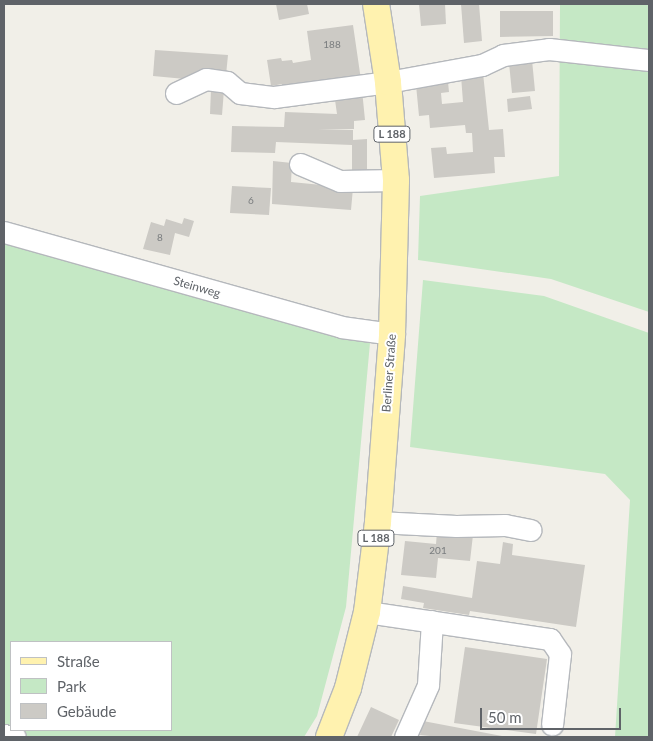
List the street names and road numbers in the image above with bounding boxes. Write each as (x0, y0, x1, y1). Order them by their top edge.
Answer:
road number: L 188 (372, 126, 412, 142)
street label: Steinweg (172, 273, 222, 301)
street label: Berliner Straße (379, 333, 399, 413)
road number: L 188 (356, 530, 396, 546)

